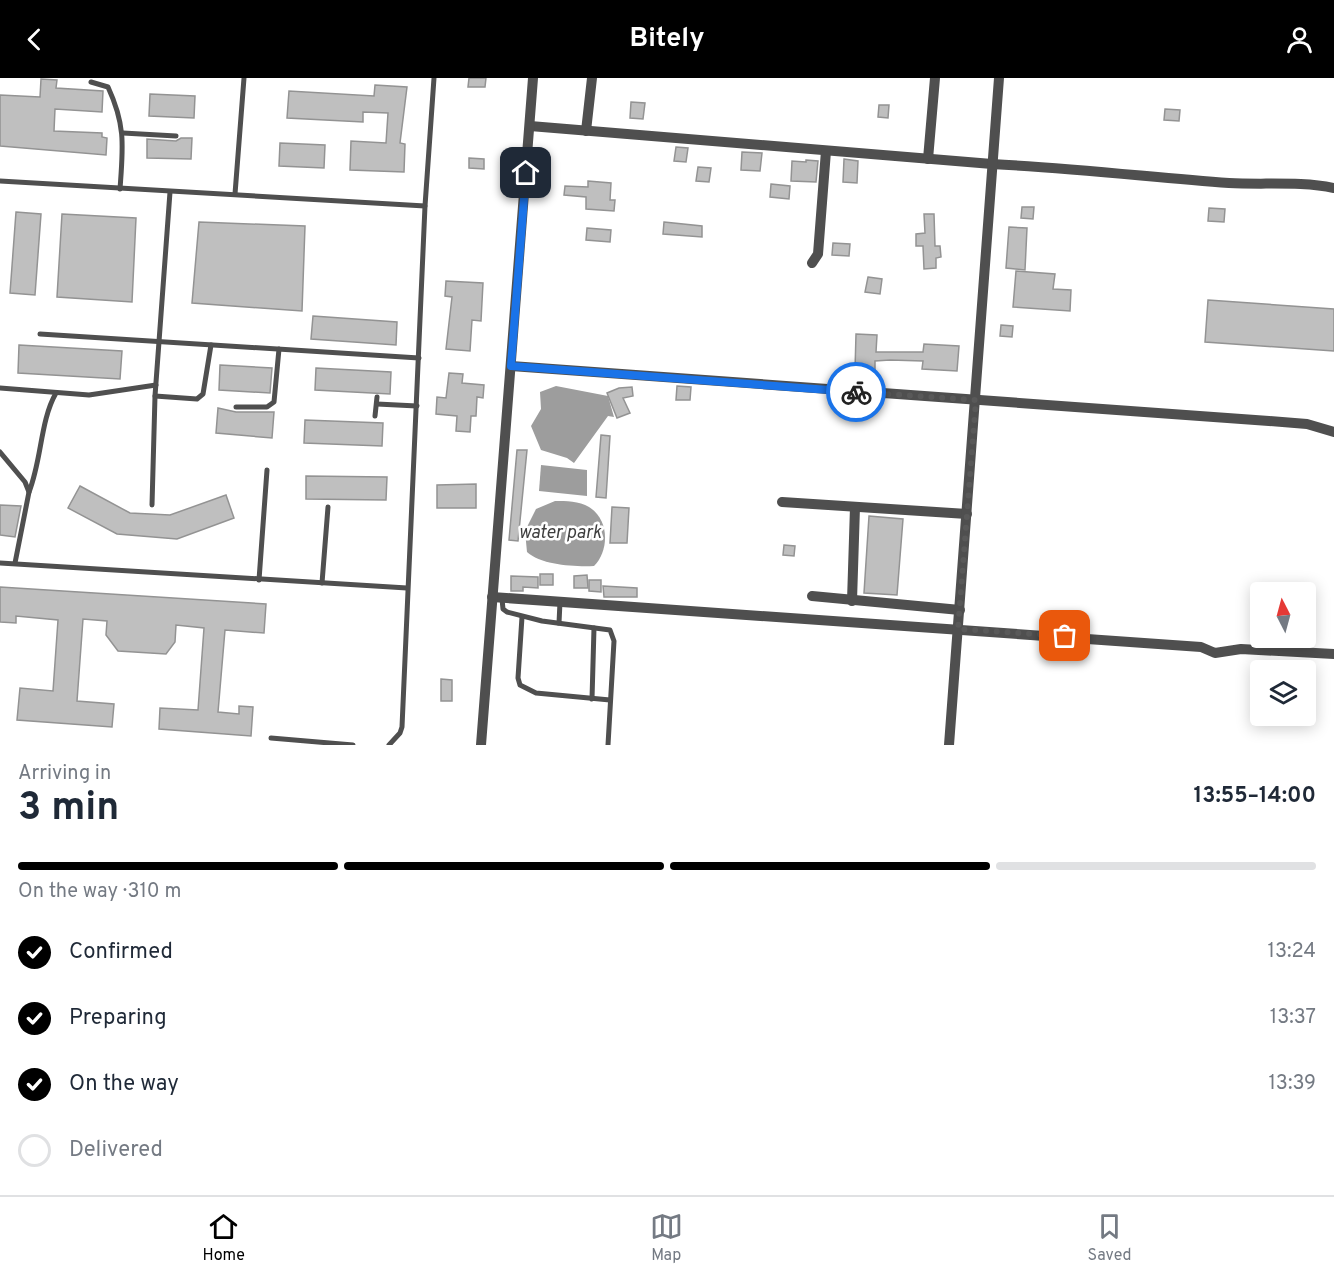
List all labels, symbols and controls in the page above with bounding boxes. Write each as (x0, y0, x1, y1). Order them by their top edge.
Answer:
text: Bitely (630, 22, 704, 56)
icon: back (18, 23, 51, 56)
icon: person (1283, 23, 1316, 56)
pin (500, 147, 551, 198)
icon: home (509, 156, 542, 189)
courier (826, 362, 886, 422)
icon: bike (840, 376, 873, 409)
water label: water park (519, 522, 602, 545)
north arrow (1250, 582, 1316, 648)
map controls (1250, 582, 1316, 726)
pin (1039, 610, 1090, 661)
icon: bag (1048, 619, 1081, 652)
button: layers (1250, 660, 1316, 726)
text: Arriving in (18, 761, 111, 787)
text: 13:55–14:00 (1193, 783, 1316, 810)
text: 3 min (18, 785, 119, 834)
text: On the way · 310 m (18, 879, 181, 905)
icon: check (18, 936, 51, 969)
text: Confirmed (69, 939, 173, 966)
text: 13:24 (1268, 939, 1316, 965)
icon: check (18, 1002, 51, 1035)
text: Preparing (69, 1005, 167, 1032)
text: 13:37 (1270, 1005, 1316, 1031)
icon: check (18, 1068, 51, 1101)
text: On the way (69, 1071, 179, 1098)
text: 13:39 (1268, 1071, 1316, 1097)
text: Delivered (69, 1137, 163, 1164)
tab: Home (202, 1210, 245, 1266)
tab: Map (650, 1210, 683, 1266)
tab: Saved (1088, 1210, 1132, 1266)

